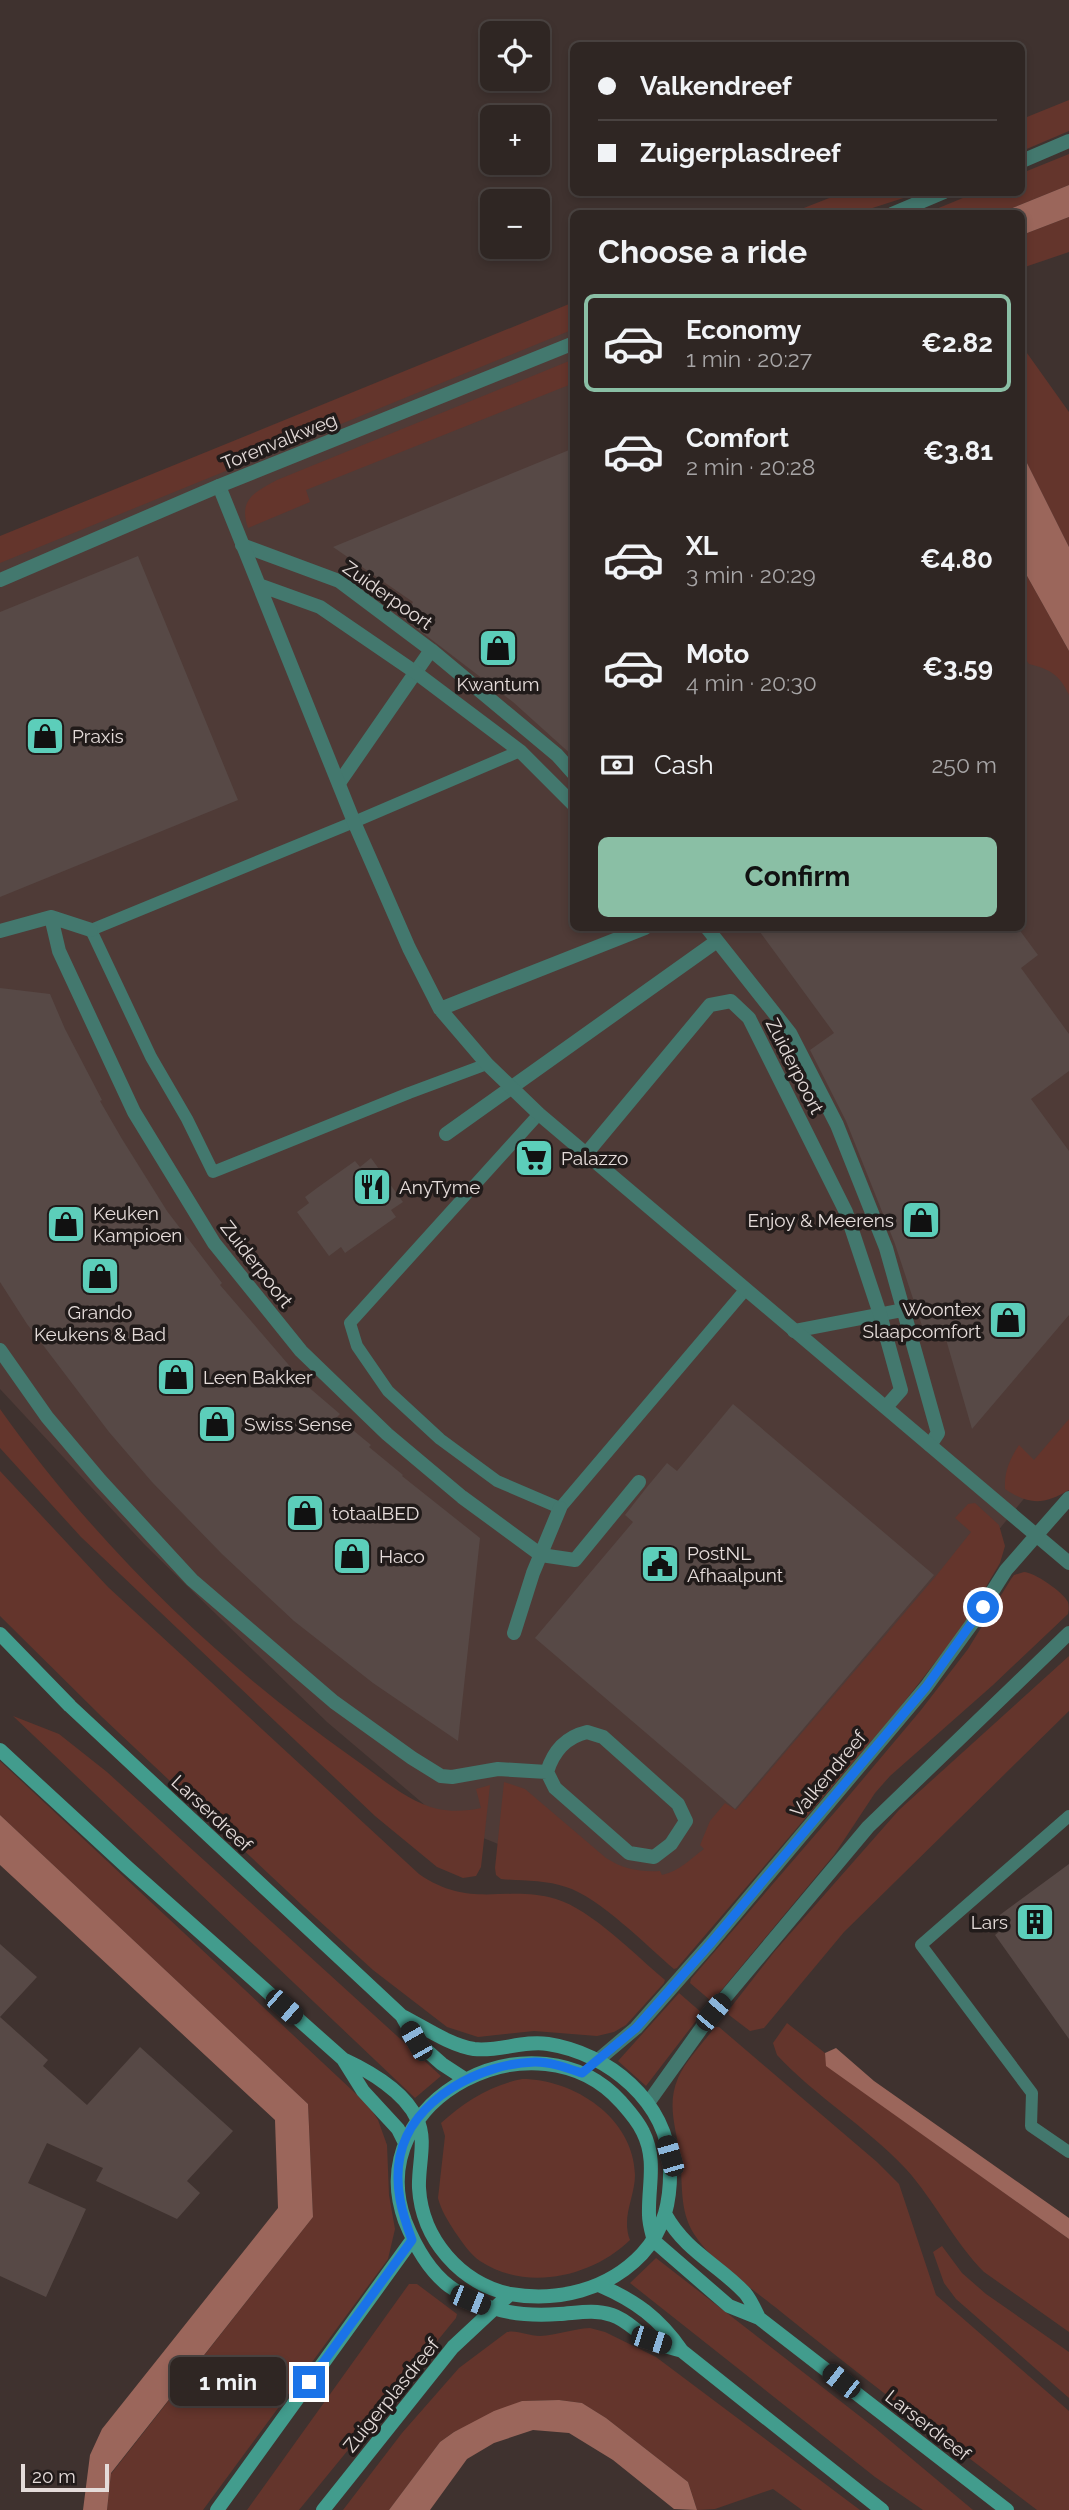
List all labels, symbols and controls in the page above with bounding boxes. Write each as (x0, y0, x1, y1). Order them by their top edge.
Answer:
map controls (480, 21, 550, 259)
button: locate (480, 21, 550, 91)
text: Valkendreef (640, 71, 792, 101)
button: + (480, 105, 550, 175)
text: Zuigerplasdreef (640, 138, 841, 168)
button: − (480, 189, 550, 259)
text: Choose a ride (598, 233, 807, 270)
icon: car (602, 312, 665, 375)
text: Economy (686, 315, 801, 345)
text: €2.82 (921, 328, 993, 358)
text: 1 min · 20:27 (686, 345, 812, 372)
street label: Torenvalkweg (218, 408, 340, 474)
icon: car (602, 420, 665, 483)
text: Comfort (686, 423, 789, 453)
text: €3.81 (923, 436, 993, 466)
text: 2 min · 20:28 (686, 453, 816, 480)
icon: car (602, 528, 665, 591)
text: XL (686, 531, 718, 561)
text: €4.80 (920, 544, 993, 574)
street label: Zuiderpoort (339, 556, 437, 634)
text: 3 min · 20:29 (686, 561, 816, 588)
shop icon: Kwantum (477, 627, 519, 669)
icon: car (602, 636, 665, 699)
text: Moto (686, 639, 749, 669)
text: €3.59 (922, 652, 993, 682)
text: 4 min · 20:30 (686, 669, 817, 696)
place label: Kwantum (456, 673, 540, 695)
shop icon: Praxis (24, 715, 66, 757)
place label: Praxis (72, 725, 124, 747)
icon: cash (598, 746, 636, 784)
text: Cash (654, 750, 714, 780)
text: 250 m (931, 751, 997, 778)
button: Confirm (598, 837, 997, 917)
street label: Zuiderpoort (762, 1015, 829, 1118)
supermarket icon: Palazzo (513, 1137, 555, 1179)
place label: Palazzo (561, 1147, 628, 1169)
restaurant icon: AnyTyme (351, 1166, 393, 1208)
place label: AnyTyme (399, 1176, 480, 1198)
shop icon: Enjoy & Meerens (900, 1199, 942, 1241)
place label: Keuken Kampioen (93, 1202, 182, 1246)
shop icon: Keuken Kampioen (45, 1203, 87, 1245)
place label: Enjoy & Meerens (748, 1209, 894, 1231)
street label: Zuiderpoort (216, 1216, 298, 1312)
shop icon: Grando Keukens & Bad (79, 1255, 121, 1297)
place label: Woontex Slaapcomfort (863, 1298, 982, 1342)
shop icon: Woontex Slaapcomfort (987, 1299, 1029, 1341)
place label: Grando Keukens & Bad (34, 1301, 166, 1345)
shop icon: Leen Bakker (155, 1356, 197, 1398)
place label: Leen Bakker (203, 1366, 313, 1388)
shop icon: Swiss Sense (196, 1403, 238, 1445)
place label: Swiss Sense (244, 1413, 352, 1435)
shop icon: totaalBED (284, 1492, 326, 1534)
place label: totaalBED (332, 1502, 419, 1524)
shop icon: Haco (331, 1535, 373, 1577)
place label: PostNL Afhaalpunt (687, 1542, 784, 1586)
public building icon: PostNL Afhaalpunt (639, 1543, 681, 1585)
place label: Haco (379, 1545, 425, 1567)
route start (967, 1591, 999, 1623)
street label: Valkendreef (786, 1726, 871, 1822)
street label: Larserdreef (167, 1770, 257, 1856)
building icon: Lars (1014, 1901, 1056, 1943)
place label: Lars (971, 1911, 1008, 1933)
car (262, 1985, 307, 2029)
car (692, 1989, 735, 2035)
car (397, 2018, 436, 2064)
car (655, 2133, 686, 2179)
car (447, 2282, 494, 2318)
car (628, 2324, 675, 2356)
street label: Zuigerplasdreef (338, 2333, 444, 2456)
callout: 1 min (169, 2358, 284, 2406)
car (818, 2360, 865, 2402)
route end (293, 2366, 325, 2398)
text: 1 min (199, 2368, 257, 2395)
street label: Larserdreef (881, 2385, 975, 2465)
scale bar (21, 2461, 108, 2493)
text: 20 m (32, 2465, 76, 2487)

